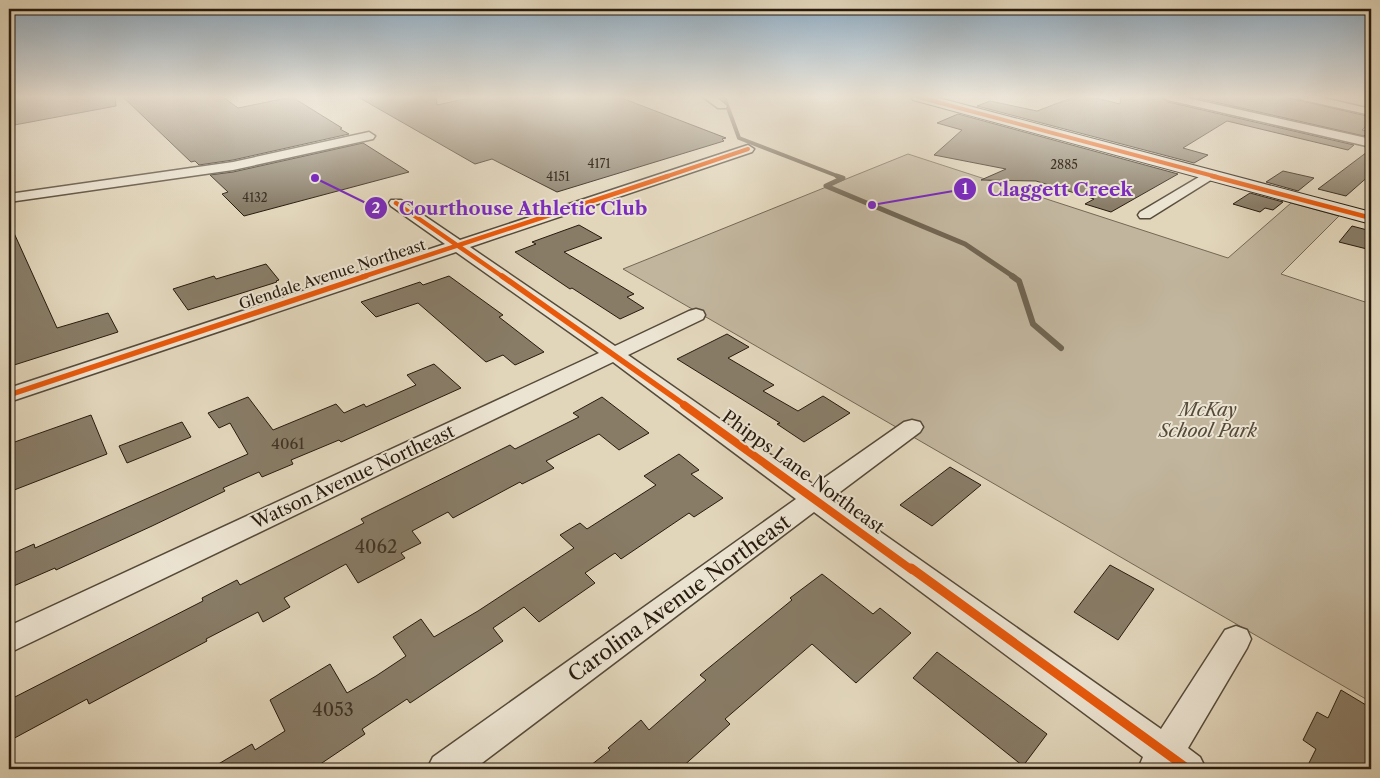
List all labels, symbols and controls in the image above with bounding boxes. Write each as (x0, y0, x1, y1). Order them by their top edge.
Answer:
house number: 4171 (588, 156, 610, 171)
house number: 2885 (1050, 157, 1078, 172)
house number: 4151 (546, 169, 570, 184)
callout: Claggett Creek (952, 172, 1143, 206)
text: Claggett Creek (987, 178, 1133, 201)
text: 1 (962, 179, 969, 198)
house number: 4132 (242, 190, 268, 205)
callout: Courthouse Athletic Club (363, 191, 657, 225)
text: Courthouse Athletic Club (399, 197, 647, 220)
text: 2 (372, 198, 381, 217)
street label: Glendale Avenue Northeast (236, 235, 428, 313)
park label: McKay School Park (1158, 399, 1258, 442)
street label: Phipps Lane Northeast (718, 406, 889, 539)
street label: Watson Avenue Northeast (247, 420, 458, 534)
house number: 4061 (271, 434, 305, 453)
street label: Carolina Avenue Northeast (563, 509, 795, 687)
house number: 4062 (355, 536, 397, 558)
house number: 4053 (312, 699, 354, 721)

